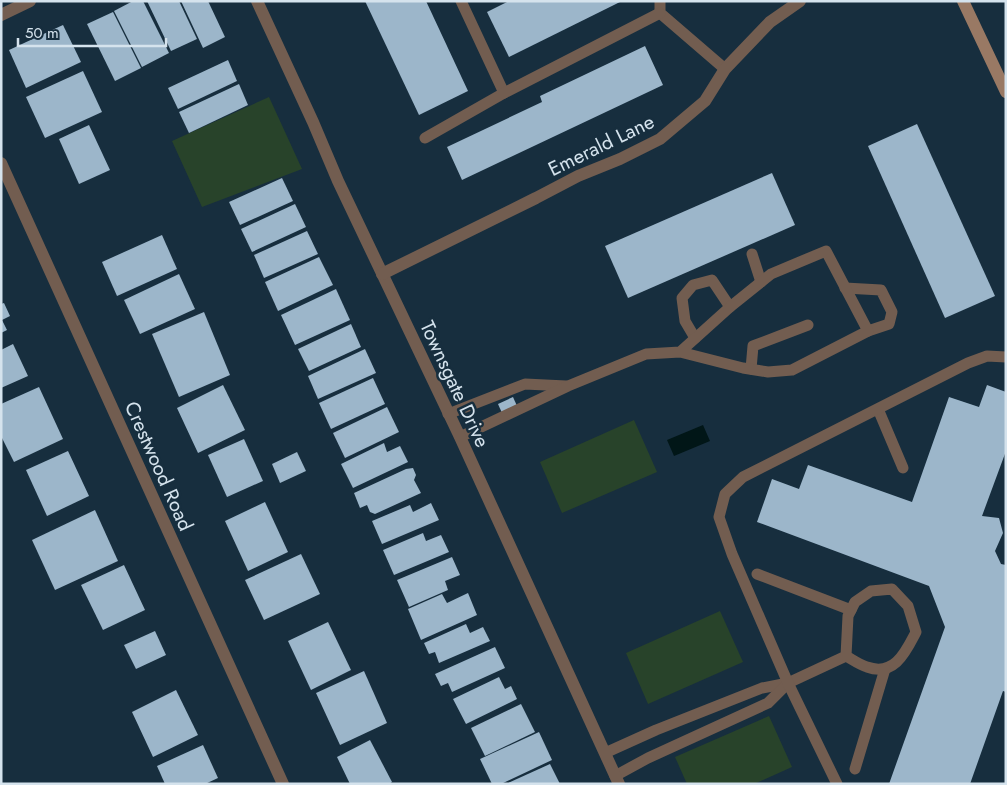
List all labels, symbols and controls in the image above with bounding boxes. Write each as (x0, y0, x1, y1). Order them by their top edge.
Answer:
scale bar (18, 15, 165, 47)
text: 50 m (25, 22, 59, 44)
street label: Emerald Lane (543, 107, 659, 184)
street label: Townsgate Drive (413, 316, 497, 452)
street label: Crestwood Road (117, 397, 200, 536)

